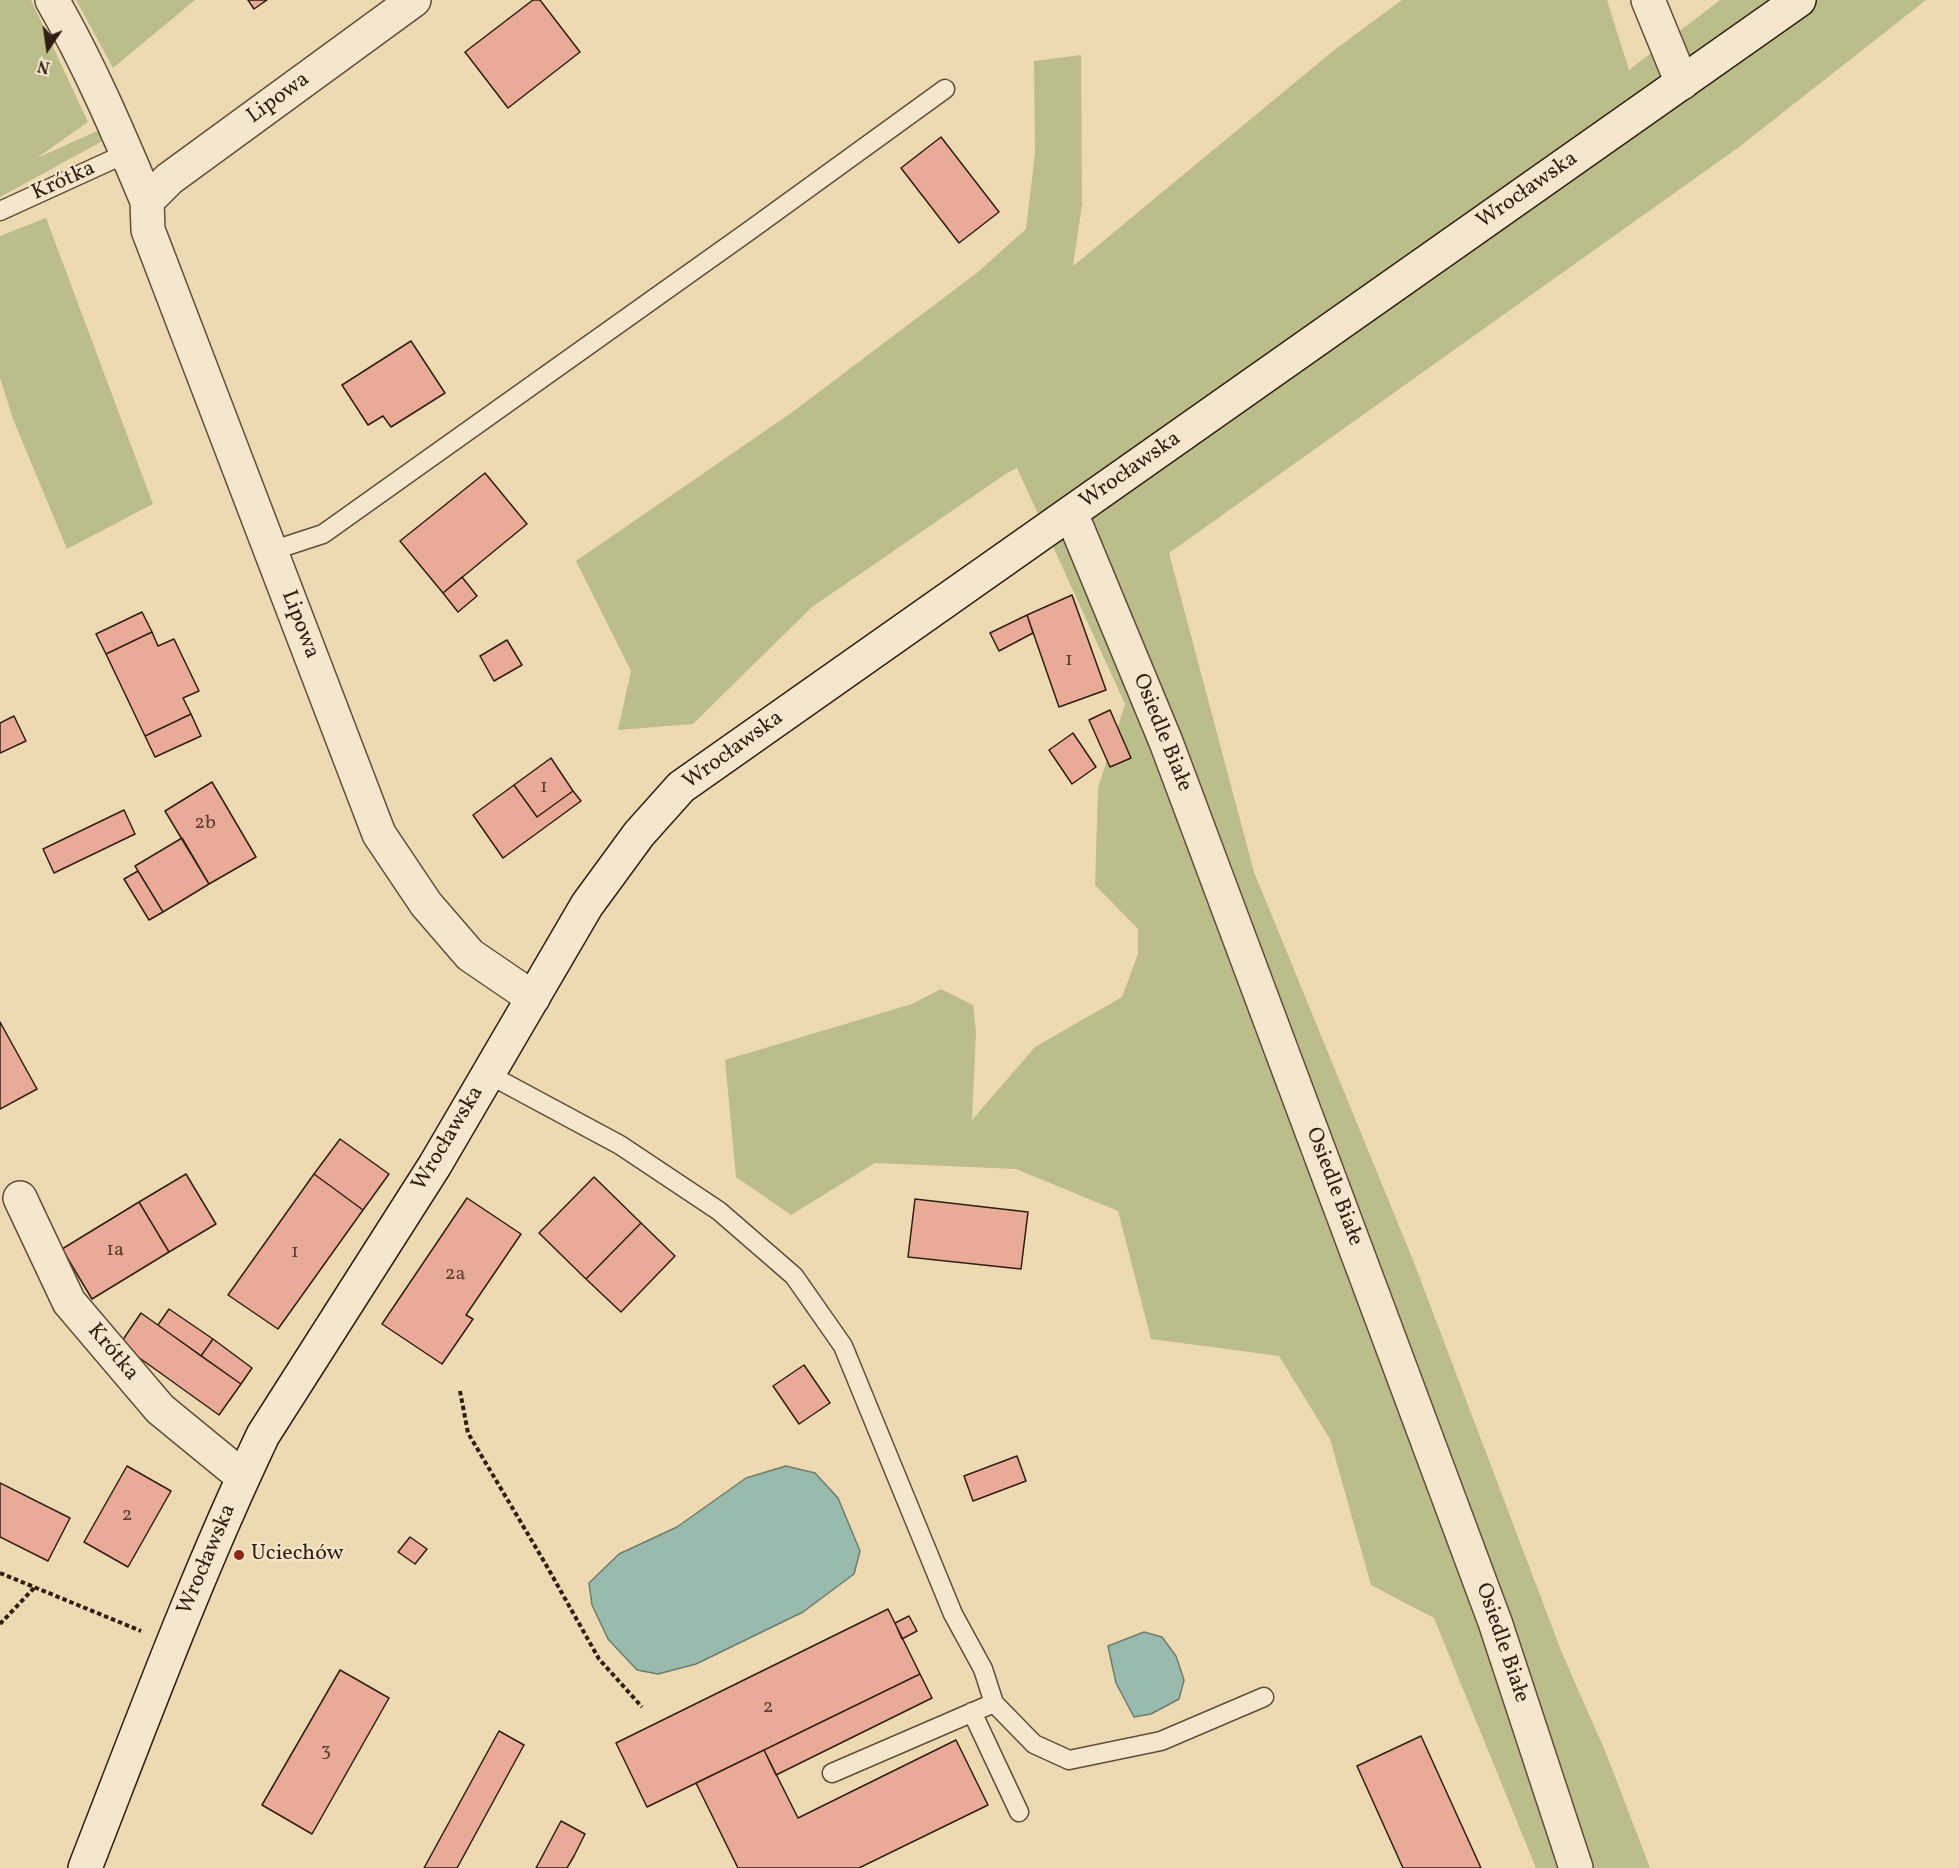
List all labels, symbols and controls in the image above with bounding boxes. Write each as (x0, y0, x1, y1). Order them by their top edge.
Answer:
north arrow (18, 18, 78, 78)
text: N (36, 54, 52, 78)
street label: Lipowa (243, 67, 315, 131)
street label: Wrocławska (1472, 147, 1584, 235)
street label: Krótka (28, 156, 100, 208)
street label: Wrocławska (1075, 427, 1187, 515)
street label: Lipowa (274, 587, 324, 663)
house number: 1 (1065, 649, 1073, 673)
street label: Osiedle Białe (1125, 670, 1197, 796)
street label: Wrocławska (679, 706, 789, 796)
house number: 1 (540, 776, 548, 800)
house number: 2b (194, 812, 216, 836)
street label: Wrocławska (407, 1082, 491, 1196)
street label: Osiedle Białe (1298, 1124, 1368, 1250)
house number: 1a (106, 1239, 124, 1263)
house number: 1 (291, 1241, 299, 1265)
house number: 2a (445, 1263, 465, 1287)
street label: Krótka (81, 1319, 143, 1387)
street label: Wrocławska (173, 1501, 243, 1619)
house number: 2 (122, 1504, 132, 1528)
place label: Uciechów (251, 1542, 344, 1568)
marker: Uciechów (232, 1548, 246, 1562)
street label: Osiedle Białe (1468, 1580, 1534, 1706)
house number: 2 (763, 1696, 773, 1720)
house number: 3 (321, 1740, 331, 1764)

